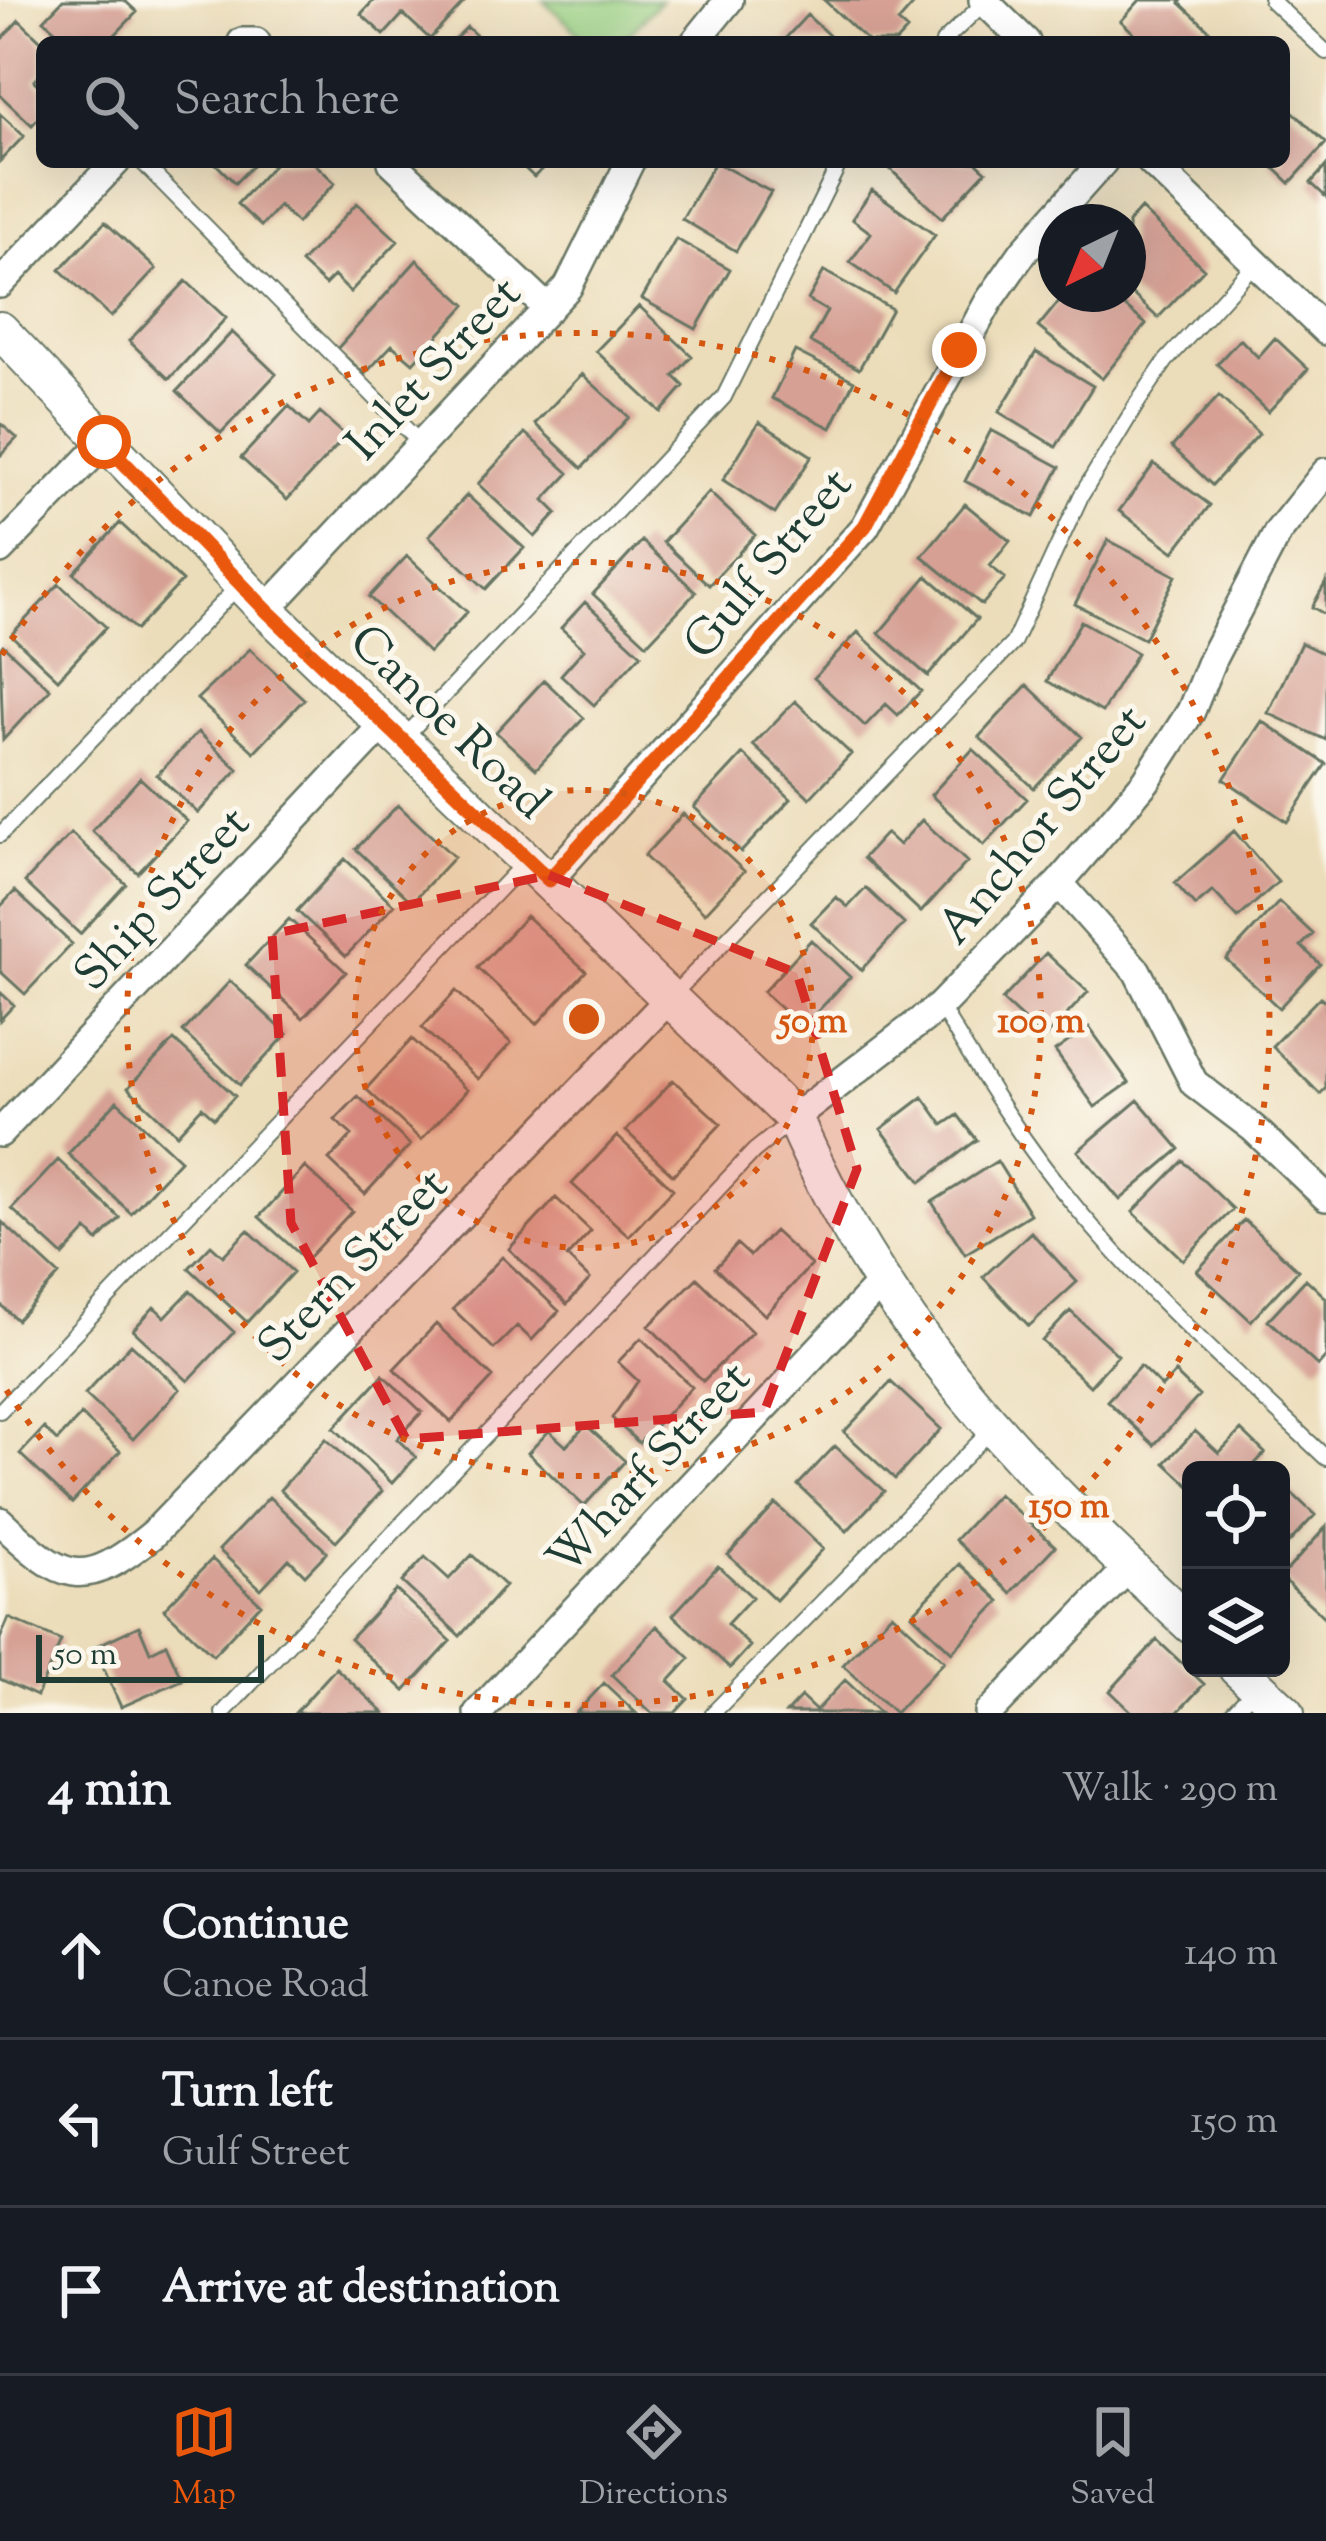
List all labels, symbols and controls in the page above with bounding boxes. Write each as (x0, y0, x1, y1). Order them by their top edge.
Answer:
search box (36, 36, 1290, 168)
icon: search (78, 69, 144, 135)
text: Search here (174, 70, 400, 135)
north arrow (1038, 204, 1146, 312)
street label: Inlet Street (332, 263, 540, 478)
route end (932, 323, 986, 377)
route start (77, 415, 131, 469)
street label: Gulf Street (670, 455, 871, 676)
street label: Canoe Road (332, 611, 563, 837)
street label: Anchor Street (923, 692, 1165, 961)
street label: Ship Street (60, 793, 268, 1009)
text: 50 m (776, 997, 848, 1049)
text: 100 m (997, 997, 1085, 1049)
centre of rings (563, 998, 605, 1040)
street label: Stern Street (244, 1155, 466, 1381)
street label: Wharf Street (533, 1348, 769, 1594)
map controls (1182, 1461, 1290, 1677)
button: locate (1182, 1461, 1290, 1569)
text: 150 m (1028, 1482, 1110, 1534)
button: layers (1182, 1569, 1290, 1677)
scale bar (36, 1629, 264, 1682)
text: 50 m (54, 1632, 117, 1680)
text: 4 min (48, 1755, 171, 1828)
text: Walk · 290 m (1062, 1763, 1278, 1819)
text: Continue (162, 1894, 349, 1959)
icon: ahead (48, 1922, 114, 1988)
text: 140 m (1184, 1927, 1278, 1983)
text: Canoe Road (162, 1959, 369, 2015)
text: Turn left (162, 2062, 333, 2127)
icon: left (48, 2090, 114, 2156)
text: 150 m (1190, 2095, 1278, 2151)
text: Gulf Street (162, 2127, 350, 2183)
icon: arrive (48, 2258, 114, 2324)
text: Arrive at destination (162, 2258, 560, 2323)
tab: Map (171, 2399, 237, 2519)
tab: Directions (579, 2399, 728, 2519)
tab: Saved (1070, 2399, 1155, 2519)

